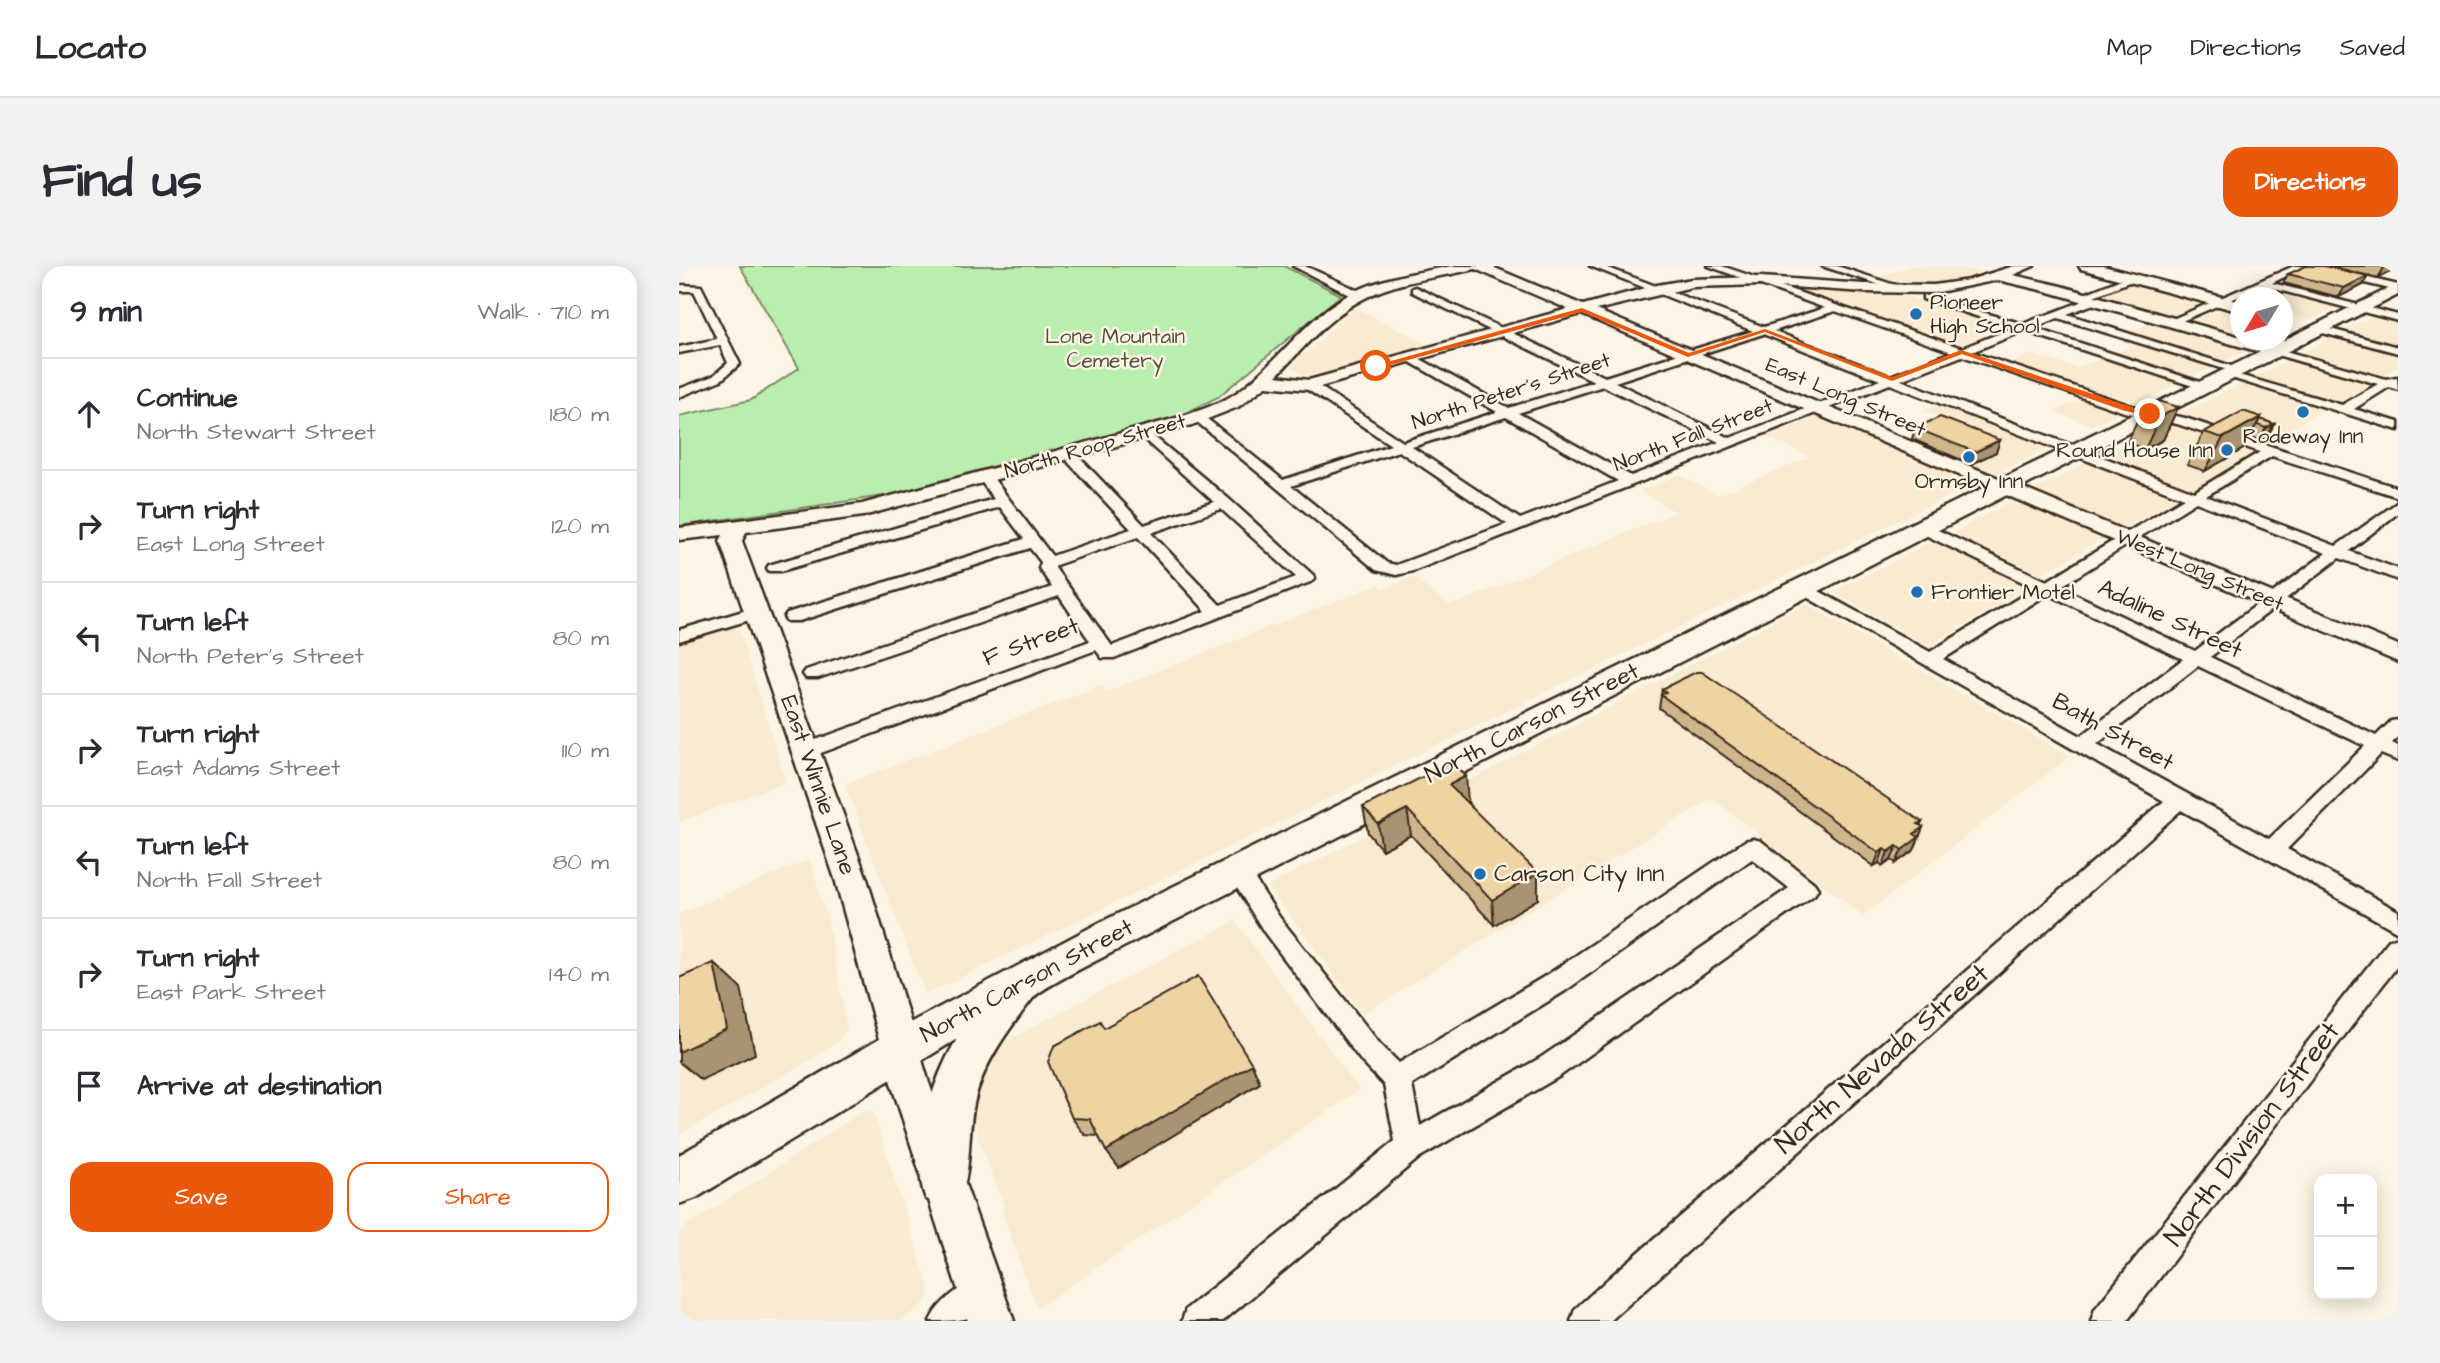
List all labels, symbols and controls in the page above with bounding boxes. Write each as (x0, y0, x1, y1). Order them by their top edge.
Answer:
text: Locato (35, 25, 146, 71)
text: Map (2107, 31, 2152, 65)
text: Directions (2190, 31, 2302, 65)
text: Saved (2340, 31, 2405, 65)
button: Directions (2223, 147, 2398, 217)
text: Find us (42, 148, 202, 216)
north arrow (2230, 287, 2293, 350)
place label: Pioneer High School (1930, 288, 2040, 343)
text: 9 min (70, 291, 142, 333)
text: Walk · 710 m (478, 296, 609, 328)
marker: Pioneer High School (1908, 306, 1924, 322)
park label: Lone Mountain Cemetery (1045, 322, 1185, 377)
street label: North Peter's Street (1408, 345, 1614, 437)
route start (1360, 350, 1391, 381)
street label: East Long Street (1761, 350, 1931, 446)
text: Continue (137, 380, 238, 416)
street label: North Fall Street (1609, 391, 1778, 479)
icon: ahead (70, 395, 108, 433)
text: 180 m (550, 398, 609, 430)
route end (2134, 398, 2165, 429)
marker: Rodeway Inn (2295, 404, 2311, 420)
street label: North Roop Street (1001, 406, 1190, 487)
text: North Stewart Street (137, 416, 376, 448)
place label: Rodeway Inn (2243, 422, 2363, 453)
place label: Round House Inn (2056, 436, 2213, 465)
marker: Round House Inn (2219, 442, 2235, 458)
marker: Ormsby Inn (1961, 449, 1977, 465)
place label: Ormsby Inn (1915, 467, 2023, 498)
text: Turn right (137, 492, 259, 528)
icon: right (70, 507, 108, 545)
text: 120 m (551, 510, 609, 542)
street label: West Long Street (2111, 522, 2289, 620)
text: East Long Street (137, 528, 325, 560)
street label: Adaline Street (2092, 571, 2248, 667)
place label: Frontier Motel (1931, 578, 2075, 607)
marker: Frontier Motel (1909, 584, 1925, 600)
text: Turn left (137, 604, 248, 640)
street label: F Street (978, 609, 1084, 675)
icon: left (70, 619, 108, 657)
text: 80 m (552, 622, 609, 654)
text: North Peter's Street (137, 640, 364, 672)
street label: North Carson Street (1419, 654, 1645, 792)
street label: Bath Street (2046, 685, 2180, 780)
street label: East Winnie Lane (771, 691, 865, 879)
text: Turn right (137, 716, 259, 752)
icon: right (70, 731, 108, 769)
text: 110 m (561, 734, 609, 766)
text: East Adams Street (137, 752, 340, 784)
text: Turn left (137, 828, 248, 864)
icon: left (70, 843, 108, 881)
text: 80 m (552, 846, 609, 878)
place label: Carson City Inn (1494, 857, 1664, 892)
text: North Fall Street (137, 864, 322, 896)
marker: Carson City Inn (1472, 866, 1488, 882)
street label: North Carson Street (915, 910, 1140, 1052)
text: Turn right (137, 940, 259, 976)
street label: North Nevada Street (1766, 954, 1998, 1163)
icon: right (70, 955, 108, 993)
text: 140 m (549, 958, 609, 990)
text: East Park Street (137, 976, 326, 1008)
street label: North Division Street (2155, 1013, 2350, 1254)
icon: arrive (70, 1067, 108, 1105)
text: Arrive at destination (137, 1068, 382, 1104)
button: Save (70, 1162, 333, 1232)
button: Share (347, 1162, 609, 1232)
map controls (2314, 1174, 2377, 1300)
button: + (2314, 1174, 2377, 1237)
button: − (2314, 1237, 2377, 1300)

